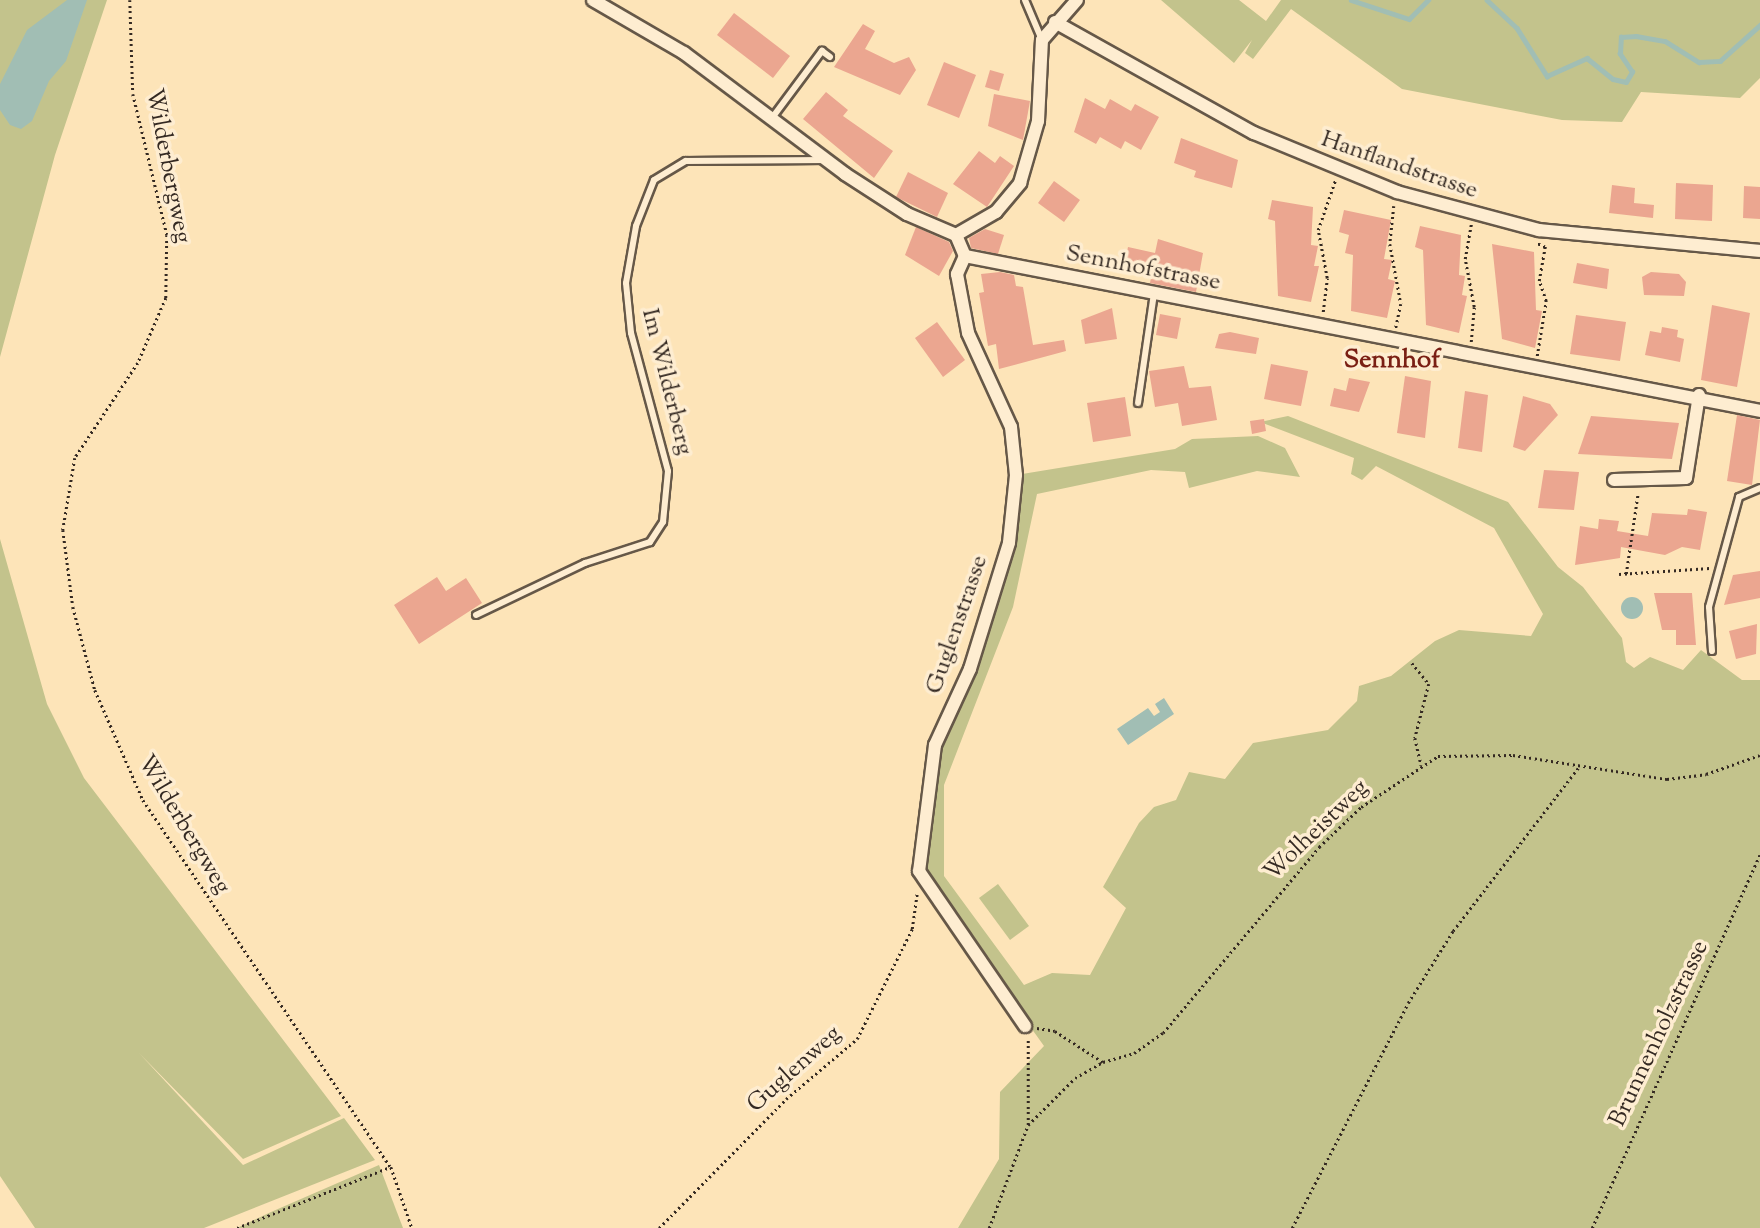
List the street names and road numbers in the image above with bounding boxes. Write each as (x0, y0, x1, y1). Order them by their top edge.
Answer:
street label: Wilderbergweg (138, 86, 196, 246)
street label: Hanflandstrasse (1317, 126, 1481, 206)
street label: Sennhofstrasse (1063, 240, 1223, 298)
street label: Im Wilderberg (634, 306, 698, 458)
street label: Guglenstrasse (921, 552, 995, 698)
street label: Wilderbergweg (130, 750, 236, 900)
street label: Wolheistweg (1259, 774, 1375, 888)
street label: Brunnenholzstrasse (1604, 936, 1716, 1132)
street label: Guglenweg (742, 1020, 848, 1120)

